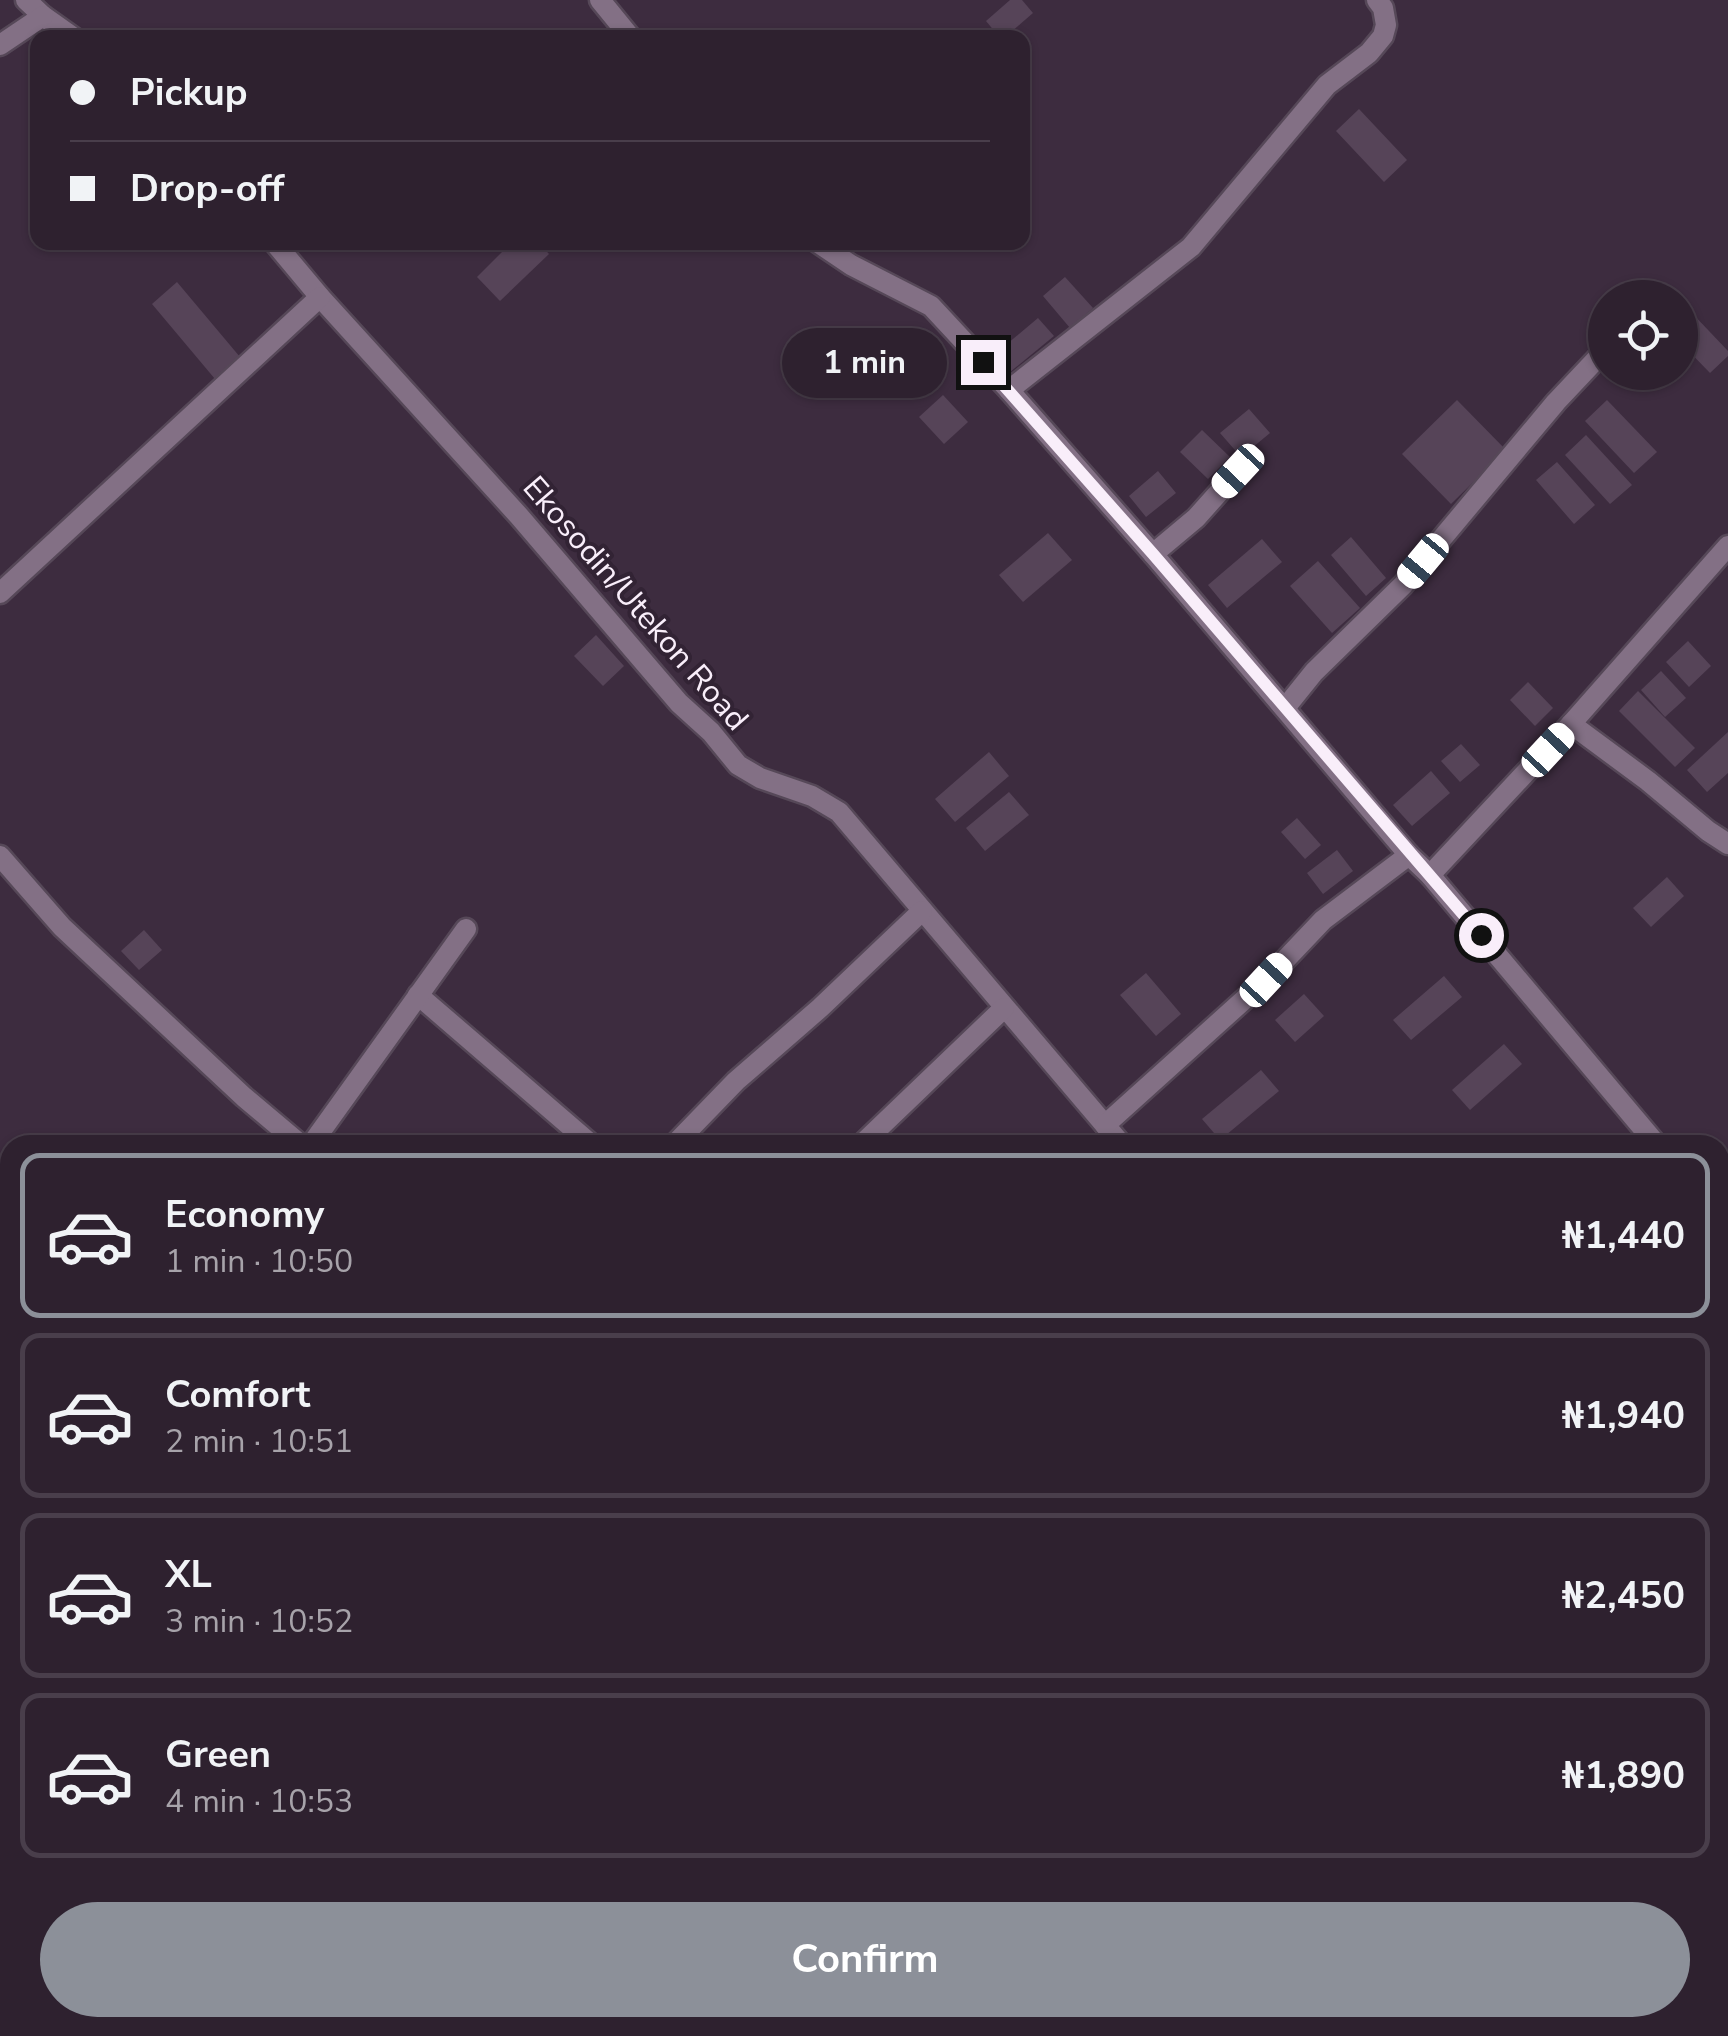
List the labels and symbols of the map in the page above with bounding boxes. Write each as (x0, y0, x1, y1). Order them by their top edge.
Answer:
callout: 1 min (783, 327, 948, 397)
route end (961, 340, 1006, 385)
car (1207, 439, 1269, 503)
street label: Ekosodin/Utekon Road (513, 467, 758, 740)
car (1392, 528, 1454, 594)
car (1517, 718, 1579, 782)
route start (1459, 913, 1504, 958)
car (1235, 948, 1297, 1012)

